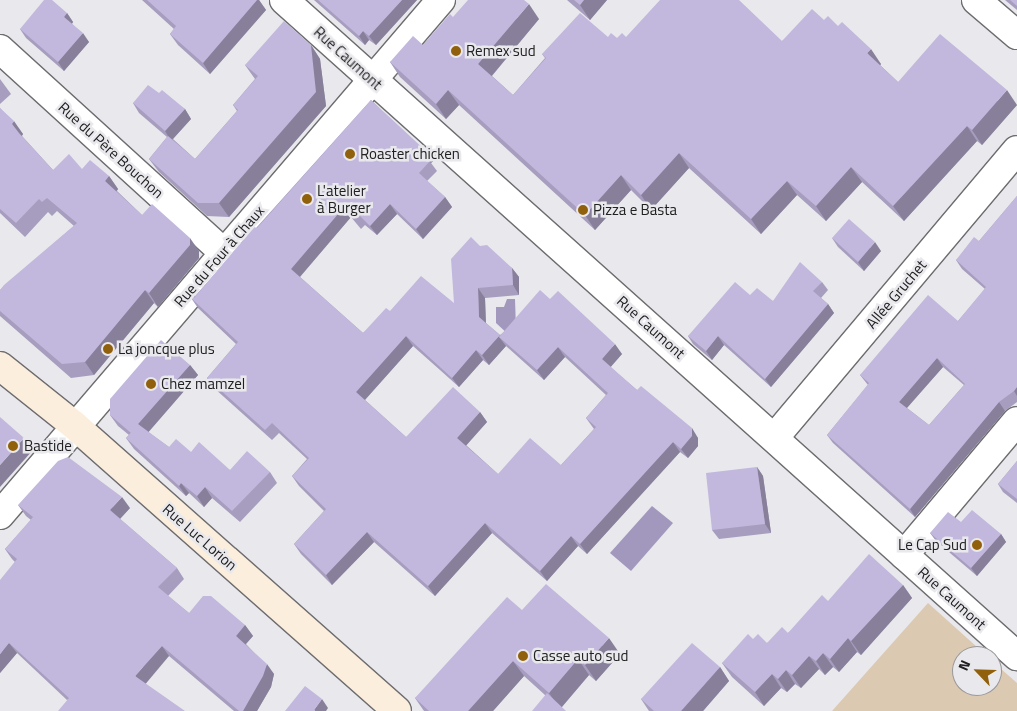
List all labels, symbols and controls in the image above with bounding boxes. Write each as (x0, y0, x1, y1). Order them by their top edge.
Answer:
street label: Rue Caumont (310, 23, 386, 93)
place label: Remex sud (466, 42, 536, 60)
marker: Remex sud (450, 45, 462, 57)
street label: Rue du Père Bouchon (55, 98, 167, 202)
place label: Roaster chicken (360, 145, 460, 163)
marker: Roaster chicken (344, 148, 356, 160)
place label: L'atelier à Burger (317, 181, 371, 216)
marker: L'atelier à Burger (301, 193, 313, 205)
place label: Pizza e Basta (593, 201, 677, 219)
street label: Rue du Four à Chaux (170, 202, 268, 310)
marker: Pizza e Basta (577, 204, 589, 216)
street label: Allée Gruchet (862, 256, 930, 332)
street label: Rue Caumont (613, 292, 689, 362)
place label: La joncque plus (118, 340, 215, 358)
marker: La joncque plus (102, 343, 114, 355)
place label: Chez mamzel (161, 375, 245, 393)
marker: Chez mamzel (145, 378, 157, 390)
place label: Bastide (24, 437, 72, 455)
marker: Bastide (6, 439, 20, 453)
street label: Rue Luc Lorion (159, 500, 241, 574)
place label: Le Cap Sud (898, 536, 967, 554)
marker: Le Cap Sud (971, 539, 983, 551)
street label: Rue Caumont (914, 563, 990, 633)
north arrow (952, 646, 1002, 696)
place label: Casse auto sud (533, 647, 628, 665)
marker: Casse auto sud (517, 650, 529, 662)
text: N (952, 656, 975, 674)

